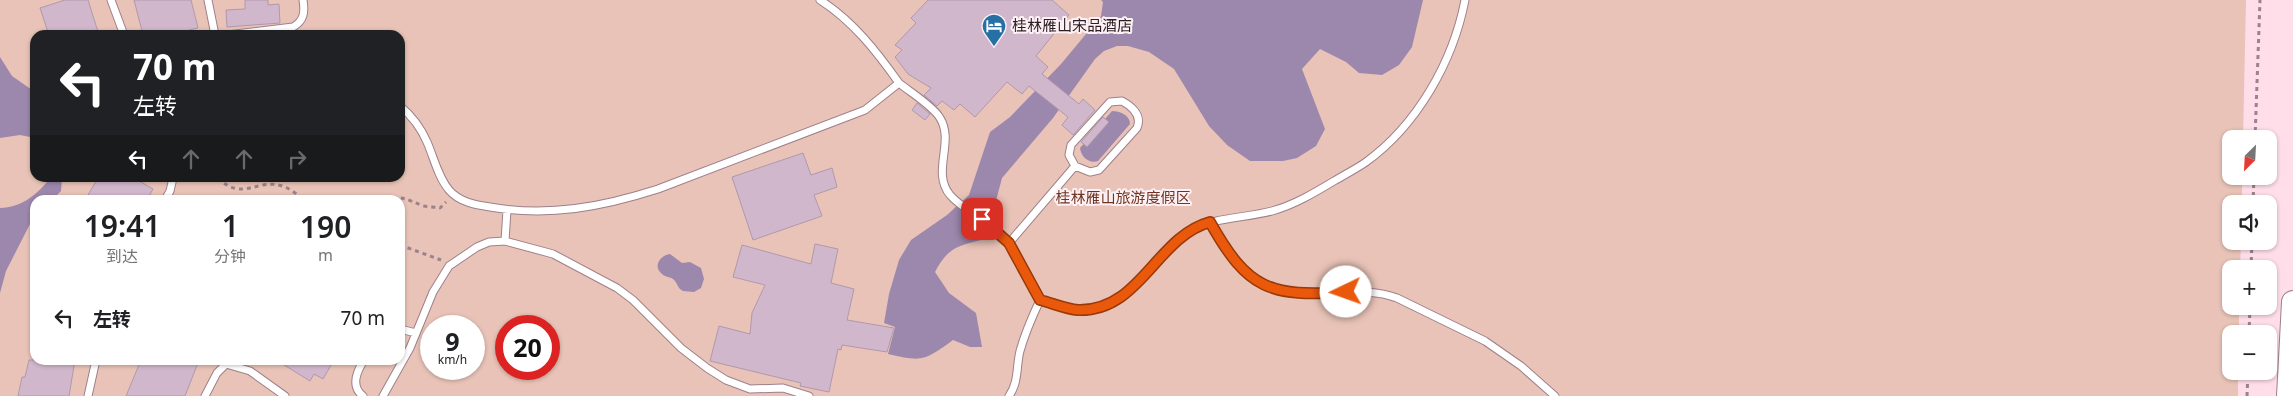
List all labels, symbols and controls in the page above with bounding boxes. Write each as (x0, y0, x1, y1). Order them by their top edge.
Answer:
hotel icon: 桂林雁山宋品酒店 (981, 13, 1007, 47)
place label: 桂林雁山宋品酒店 (1012, 15, 1132, 35)
text: 70 m (133, 43, 216, 90)
icon: left (50, 50, 115, 115)
text: 左转 (133, 90, 177, 120)
north arrow (2222, 130, 2278, 185)
map controls (2222, 130, 2277, 380)
icon: left (124, 145, 152, 173)
icon: ahead (177, 145, 205, 173)
icon: ahead (230, 145, 258, 173)
icon: right (283, 145, 311, 173)
park label: 桂林雁山旅游度假区 (1055, 187, 1191, 207)
button: sound (2222, 195, 2277, 250)
pin (961, 198, 1003, 240)
text: 19:41 (84, 205, 161, 246)
text: 1 (222, 205, 239, 246)
icon: arrive (968, 205, 996, 233)
text: 190 (300, 206, 351, 247)
text: m (318, 244, 333, 266)
text: 到达 (106, 245, 138, 267)
text: 分钟 (214, 245, 246, 267)
button: + (2222, 260, 2277, 315)
position arrow (1319, 265, 1371, 317)
icon: left (50, 304, 78, 332)
text: 70 m (341, 305, 385, 331)
text: 左转 (93, 306, 131, 332)
speed limit sign: 20 (495, 315, 560, 380)
text: 9 (445, 324, 460, 358)
button: − (2222, 325, 2277, 380)
text: km/h (438, 351, 467, 368)

